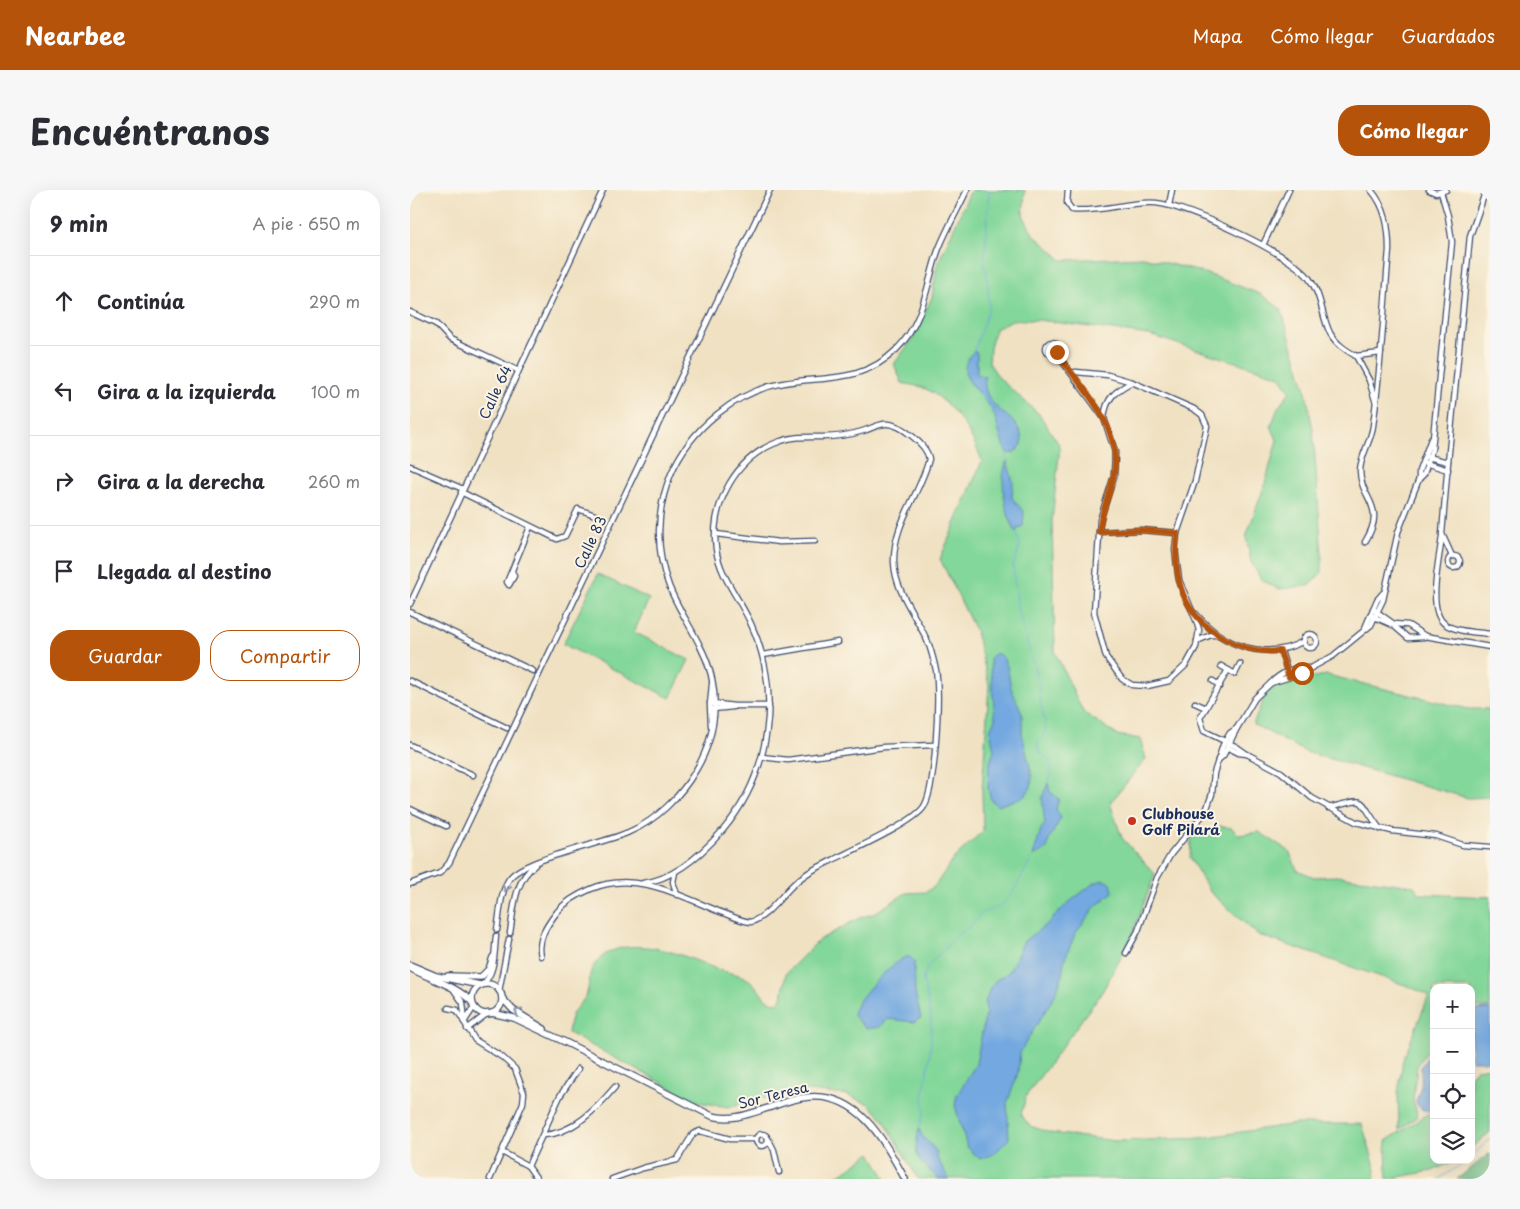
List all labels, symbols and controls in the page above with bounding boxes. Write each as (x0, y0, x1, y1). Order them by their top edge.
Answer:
text: Nearbee (25, 17, 126, 53)
text: Mapa (1193, 22, 1242, 49)
text: Cómo llegar (1270, 22, 1373, 49)
text: Guardados (1401, 22, 1495, 49)
text: Encuéntranos (30, 104, 270, 157)
button: Cómo llegar (1338, 105, 1490, 156)
text: 9 min (50, 207, 108, 239)
text: A pie · 650 m (253, 211, 360, 235)
icon: ahead (50, 287, 78, 315)
text: Continúa (97, 287, 185, 315)
text: 290 m (309, 289, 360, 313)
route end (1046, 341, 1069, 364)
street label: Calle 64 (473, 361, 517, 423)
icon: left (50, 377, 78, 405)
text: Gira a la izquierda (97, 377, 276, 405)
text: 100 m (311, 379, 360, 403)
icon: right (50, 467, 78, 495)
text: Gira a la derecha (97, 467, 265, 495)
text: 260 m (308, 469, 360, 493)
street label: Calle 83 (569, 512, 611, 572)
icon: arrive (50, 557, 78, 585)
text: Llegada al destino (97, 557, 271, 585)
button: Guardar (50, 630, 200, 681)
button: Compartir (210, 630, 360, 681)
route start (1291, 662, 1314, 685)
place label: Clubhouse Golf Pilará (1142, 803, 1220, 840)
marker: Clubhouse Golf Pilará (1126, 815, 1138, 827)
one-way arrow (502, 883, 512, 891)
map controls (1430, 984, 1475, 1164)
button: + (1430, 984, 1475, 1029)
one-way arrow (514, 1008, 523, 1018)
button: − (1430, 1029, 1475, 1074)
button: locate (1430, 1074, 1475, 1119)
street label: Sor Teresa (736, 1076, 811, 1114)
button: layers (1430, 1119, 1475, 1164)

